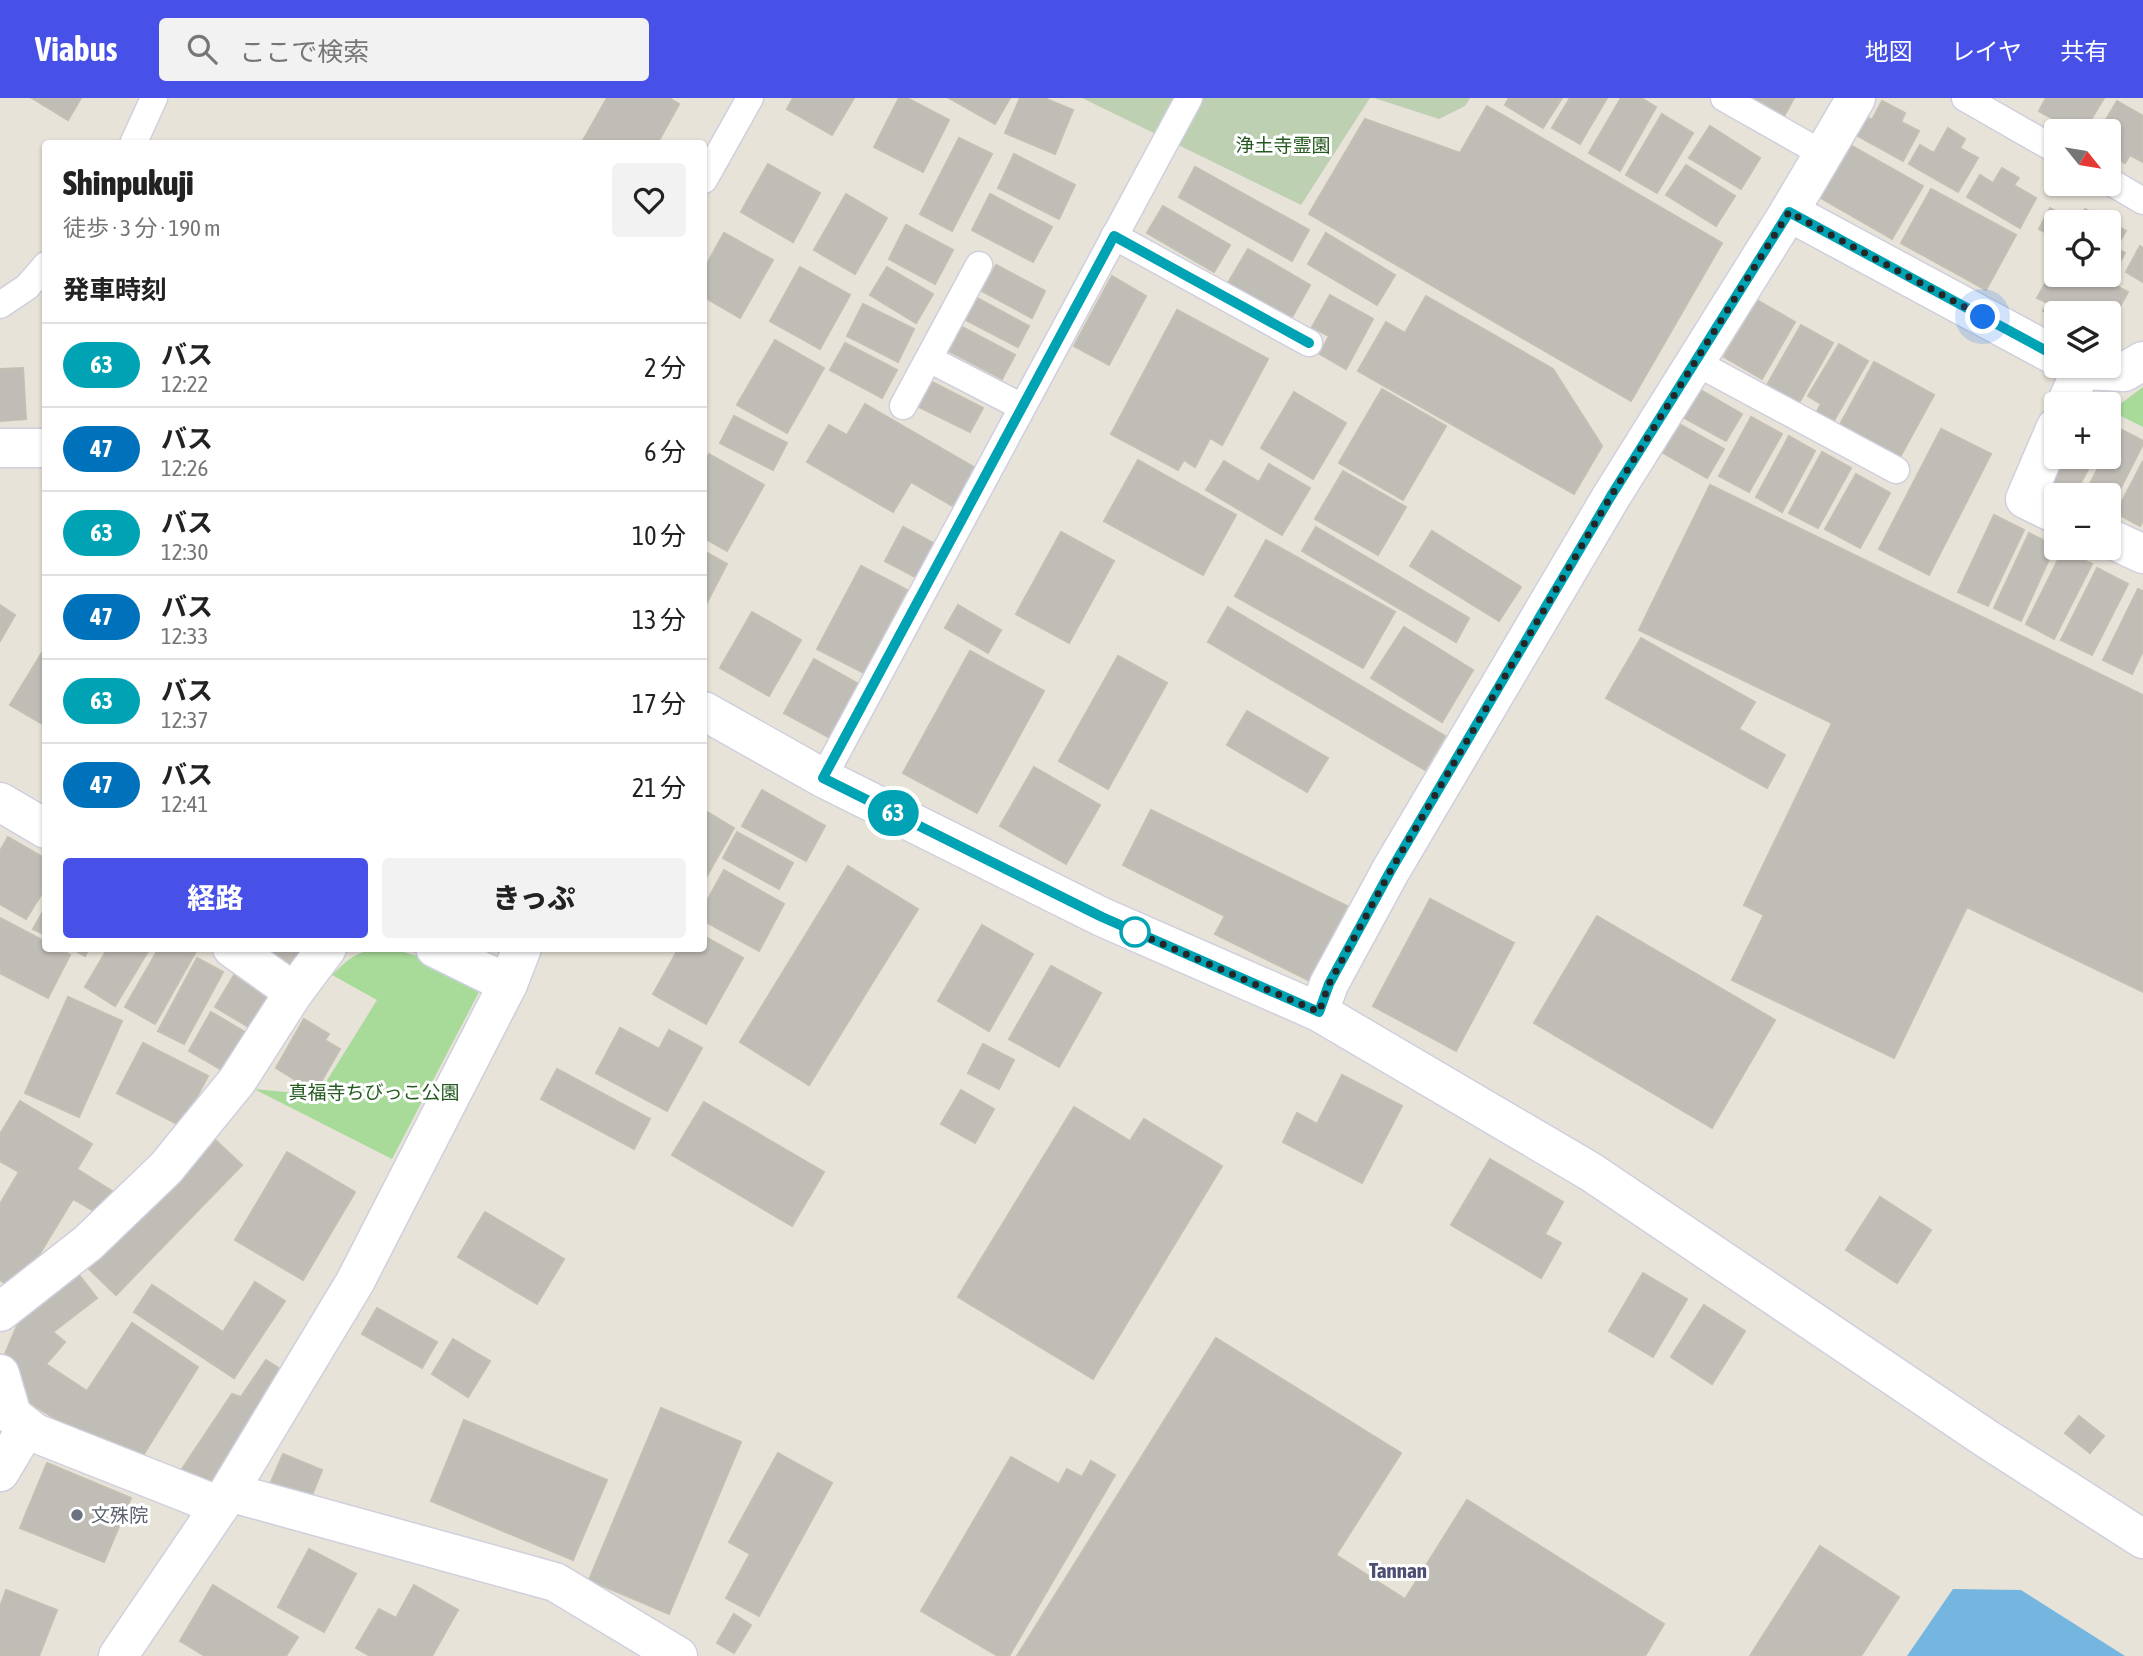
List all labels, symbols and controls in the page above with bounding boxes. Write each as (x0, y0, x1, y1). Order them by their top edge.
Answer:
search box (159, 18, 649, 81)
text: Viabus (35, 30, 117, 68)
icon: search (183, 30, 221, 68)
text: ここで検索 (239, 37, 369, 67)
text: 地図 (1865, 38, 1913, 65)
text: レイヤ (1951, 38, 2022, 65)
text: 共有 (2060, 38, 2108, 65)
north arrow (2044, 119, 2121, 196)
map controls (2044, 119, 2121, 560)
park label: 浄土寺霊園 (1235, 134, 1331, 156)
button: heart (612, 163, 686, 237)
text: Shinpukuji (63, 164, 194, 202)
button: locate (2044, 210, 2121, 287)
text: 徒歩 · 3 分 · 190 m (63, 215, 221, 241)
text: 発車時刻 (63, 275, 167, 305)
your location (1965, 299, 2000, 334)
button: layers (2044, 301, 2121, 378)
text: バス (161, 340, 213, 370)
text: 63 (90, 351, 113, 378)
text: 2 分 (644, 353, 686, 383)
text: 12:22 (161, 371, 208, 397)
button: + (2044, 392, 2121, 469)
text: バス (161, 424, 213, 454)
text: 47 (90, 435, 113, 462)
text: 6 分 (644, 437, 686, 467)
text: 12:26 (161, 455, 208, 481)
button: − (2044, 483, 2121, 560)
text: バス (161, 508, 213, 538)
text: 63 (90, 519, 113, 546)
text: 10 分 (632, 521, 686, 551)
text: 12:30 (161, 539, 208, 565)
text: バス (161, 592, 213, 622)
text: 47 (90, 603, 113, 630)
text: 13 分 (632, 605, 686, 635)
text: 12:33 (161, 623, 208, 649)
text: バス (161, 676, 213, 706)
text: 63 (90, 687, 113, 714)
text: 17 分 (632, 689, 686, 719)
text: 12:37 (161, 707, 208, 733)
text: バス (161, 760, 213, 790)
text: 47 (90, 771, 113, 798)
text: 21 分 (632, 773, 686, 803)
line badge: 63 (862, 790, 924, 836)
text: 12:41 (161, 791, 208, 817)
text: 63 (882, 799, 904, 826)
button: 経路 (63, 858, 368, 938)
button: きっぷ (382, 858, 686, 938)
unlabelled marker (1120, 917, 1150, 947)
park label: 真福寺ちびっこ公園 (288, 1081, 460, 1103)
place label: 文殊院 (91, 1504, 148, 1526)
marker: 文殊院 (69, 1507, 85, 1523)
district label: Tannan (1369, 1558, 1427, 1582)

